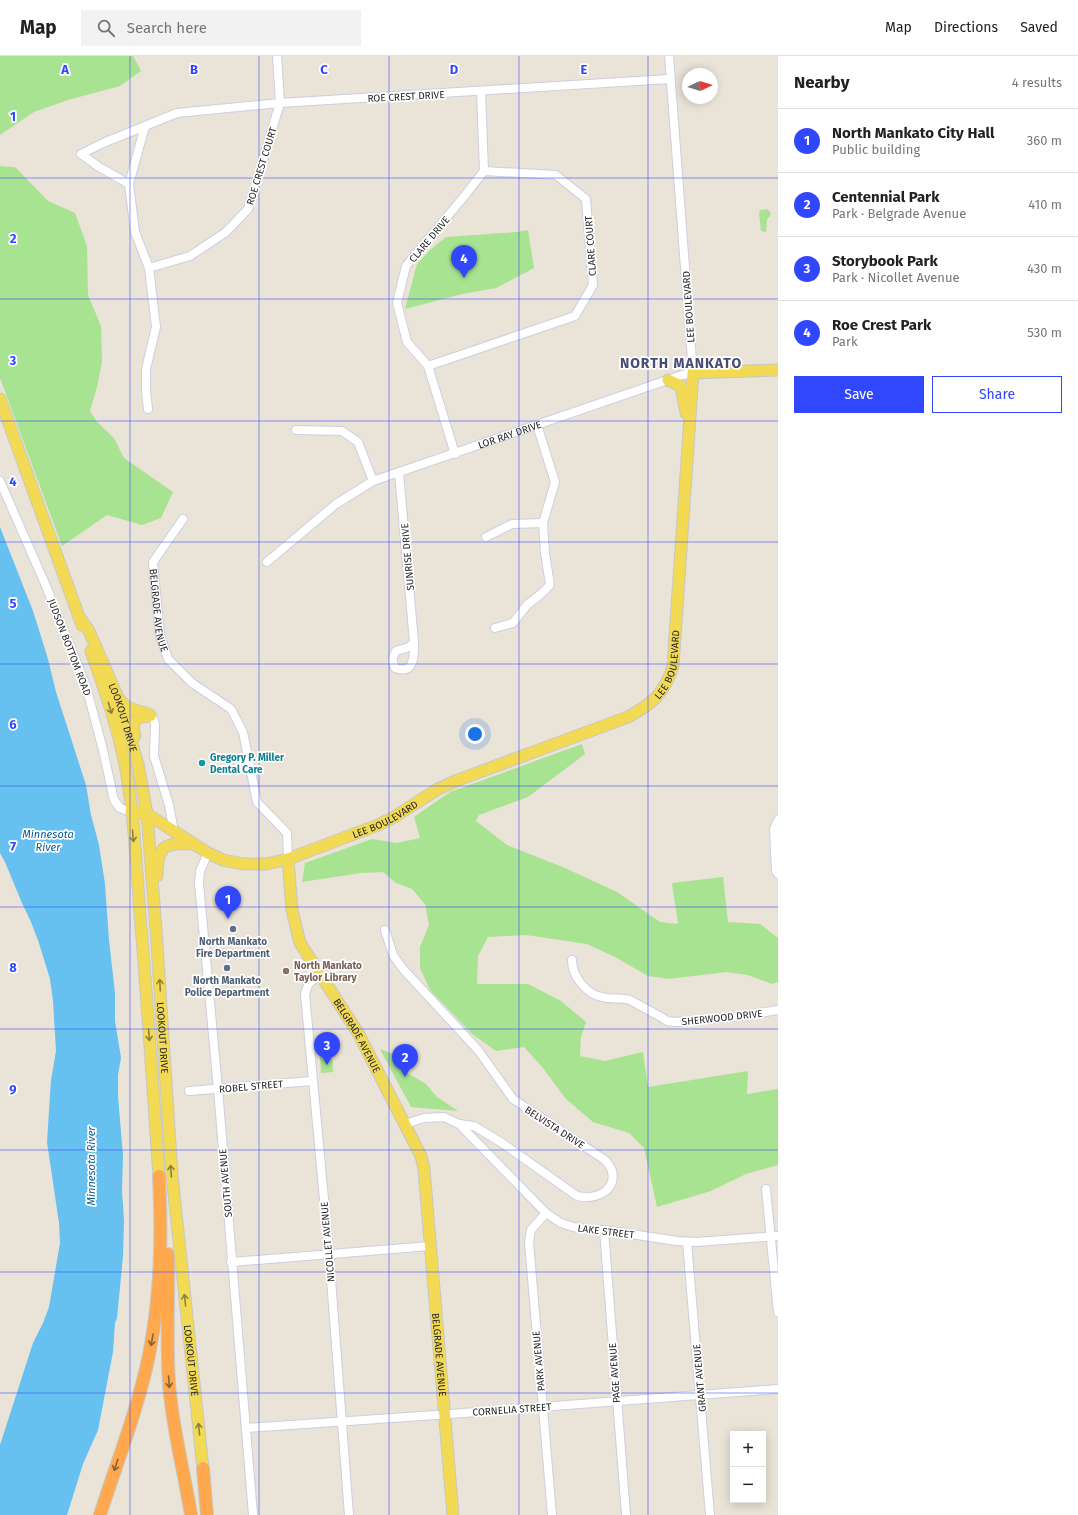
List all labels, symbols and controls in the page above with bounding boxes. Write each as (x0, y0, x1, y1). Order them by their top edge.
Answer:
search box (81, 10, 361, 46)
text: Map (20, 16, 57, 39)
icon: search (95, 17, 117, 39)
text: Search here (127, 19, 207, 37)
text: Map (885, 19, 912, 36)
text: Directions (934, 19, 998, 36)
text: Saved (1020, 19, 1058, 36)
text: A (60, 62, 69, 77)
text: B (190, 62, 198, 77)
text: C (320, 62, 328, 77)
text: D (450, 62, 459, 77)
text: E (581, 62, 588, 77)
north arrow (682, 68, 718, 104)
text: Nearby (794, 72, 849, 93)
text: 4 results (1012, 75, 1062, 90)
street label: ROE CREST DRIVE (367, 89, 445, 105)
text: 1 (10, 109, 16, 124)
text: North Mankato City Hall (832, 124, 994, 142)
street label: ROE CREST COURT (244, 125, 280, 207)
text: 1 (804, 133, 810, 148)
text: 360 m (1027, 133, 1062, 148)
text: Public building (832, 142, 920, 157)
text: Centennial Park (832, 188, 939, 206)
text: 2 (804, 197, 810, 212)
text: 410 m (1028, 197, 1062, 212)
text: Park · Belgrade Avenue (832, 206, 966, 221)
street label: CLARE DRIVE (407, 214, 453, 265)
street label: CLARE COURT (583, 215, 599, 276)
text: 2 (10, 231, 17, 246)
pin: 4 (451, 245, 477, 278)
text: Storybook Park (832, 252, 938, 270)
text: 3 (804, 261, 810, 276)
text: 430 m (1027, 261, 1062, 276)
text: Park · Nicollet Avenue (832, 270, 960, 285)
street label: LEE BOULEVARD (681, 271, 697, 343)
text: Roe Crest Park (832, 316, 931, 334)
text: 4 (803, 325, 811, 340)
text: 530 m (1027, 325, 1062, 340)
text: Park (832, 334, 858, 349)
text: 3 (9, 353, 17, 368)
district label: NORTH MANKATO (620, 355, 742, 372)
button: Save (794, 376, 924, 413)
button: Share (932, 376, 1062, 413)
street label: LOR RAY DRIVE (477, 419, 543, 452)
text: 4 (9, 474, 17, 489)
street label: SUNRISE DRIVE (399, 523, 417, 591)
street label: BELGRADE AVENUE (147, 568, 170, 654)
text: 5 (10, 596, 17, 611)
street label: JUDSON BOTTOM ROAD (45, 597, 93, 698)
street label: LEE BOULEVARD (652, 630, 682, 702)
street label: LOOKOUT DRIVE (105, 682, 139, 754)
one-way arrow (107, 701, 114, 714)
text: 6 (9, 717, 17, 732)
your location (465, 724, 485, 744)
place label: Gregory P. Miller Dental Care (210, 752, 285, 776)
marker: Gregory P. Miller Dental Care (197, 758, 207, 768)
street label: LEE BOULEVARD (351, 798, 420, 841)
water label: Minnesota River (22, 828, 74, 854)
one-way arrow (129, 829, 137, 842)
text: 7 (10, 839, 16, 854)
pin: 1 (215, 886, 241, 919)
marker: North Mankato Fire Department (228, 924, 238, 934)
place label: North Mankato Fire Department (196, 936, 270, 960)
text: 8 (9, 960, 17, 975)
place label: North Mankato Taylor Library (294, 960, 362, 984)
marker: North Mankato Police Department (222, 963, 232, 973)
marker: North Mankato Taylor Library (281, 966, 291, 976)
place label: North Mankato Police Department (185, 975, 269, 999)
one-way arrow (156, 979, 163, 992)
street label: BELGRADE AVENUE (330, 997, 382, 1075)
street label: LOOKOUT DRIVE (154, 1002, 170, 1074)
street label: SHERWOOD DRIVE (681, 1008, 763, 1028)
one-way arrow (145, 1028, 152, 1041)
pin: 3 (314, 1032, 340, 1065)
pin: 2 (392, 1044, 418, 1077)
street label: ROBEL STREET (219, 1078, 284, 1096)
text: 9 (9, 1082, 17, 1097)
street label: BELVISTA DRIVE (522, 1104, 587, 1152)
water label: Minnesota River (85, 1126, 98, 1206)
street label: SOUTH AVENUE (217, 1148, 235, 1218)
one-way arrow (168, 1165, 175, 1178)
street label: NICOLLET AVENUE (319, 1201, 337, 1283)
street label: LAKE STREET (577, 1223, 636, 1242)
one-way arrow (182, 1294, 189, 1307)
street label: BELGRADE AVENUE (429, 1312, 448, 1397)
street label: LOOKOUT DRIVE (181, 1324, 200, 1397)
street label: PARK AVENUE (530, 1330, 548, 1392)
one-way arrow (148, 1333, 156, 1346)
street label: PAGE AVENUE (607, 1342, 623, 1404)
street label: GRANT AVENUE (691, 1343, 709, 1412)
one-way arrow (165, 1375, 173, 1388)
street label: CORNELIA STREET (472, 1401, 553, 1419)
one-way arrow (195, 1423, 202, 1436)
map controls (730, 1431, 766, 1503)
button: + (730, 1431, 766, 1467)
one-way arrow (112, 1459, 120, 1471)
button: − (730, 1467, 766, 1503)

